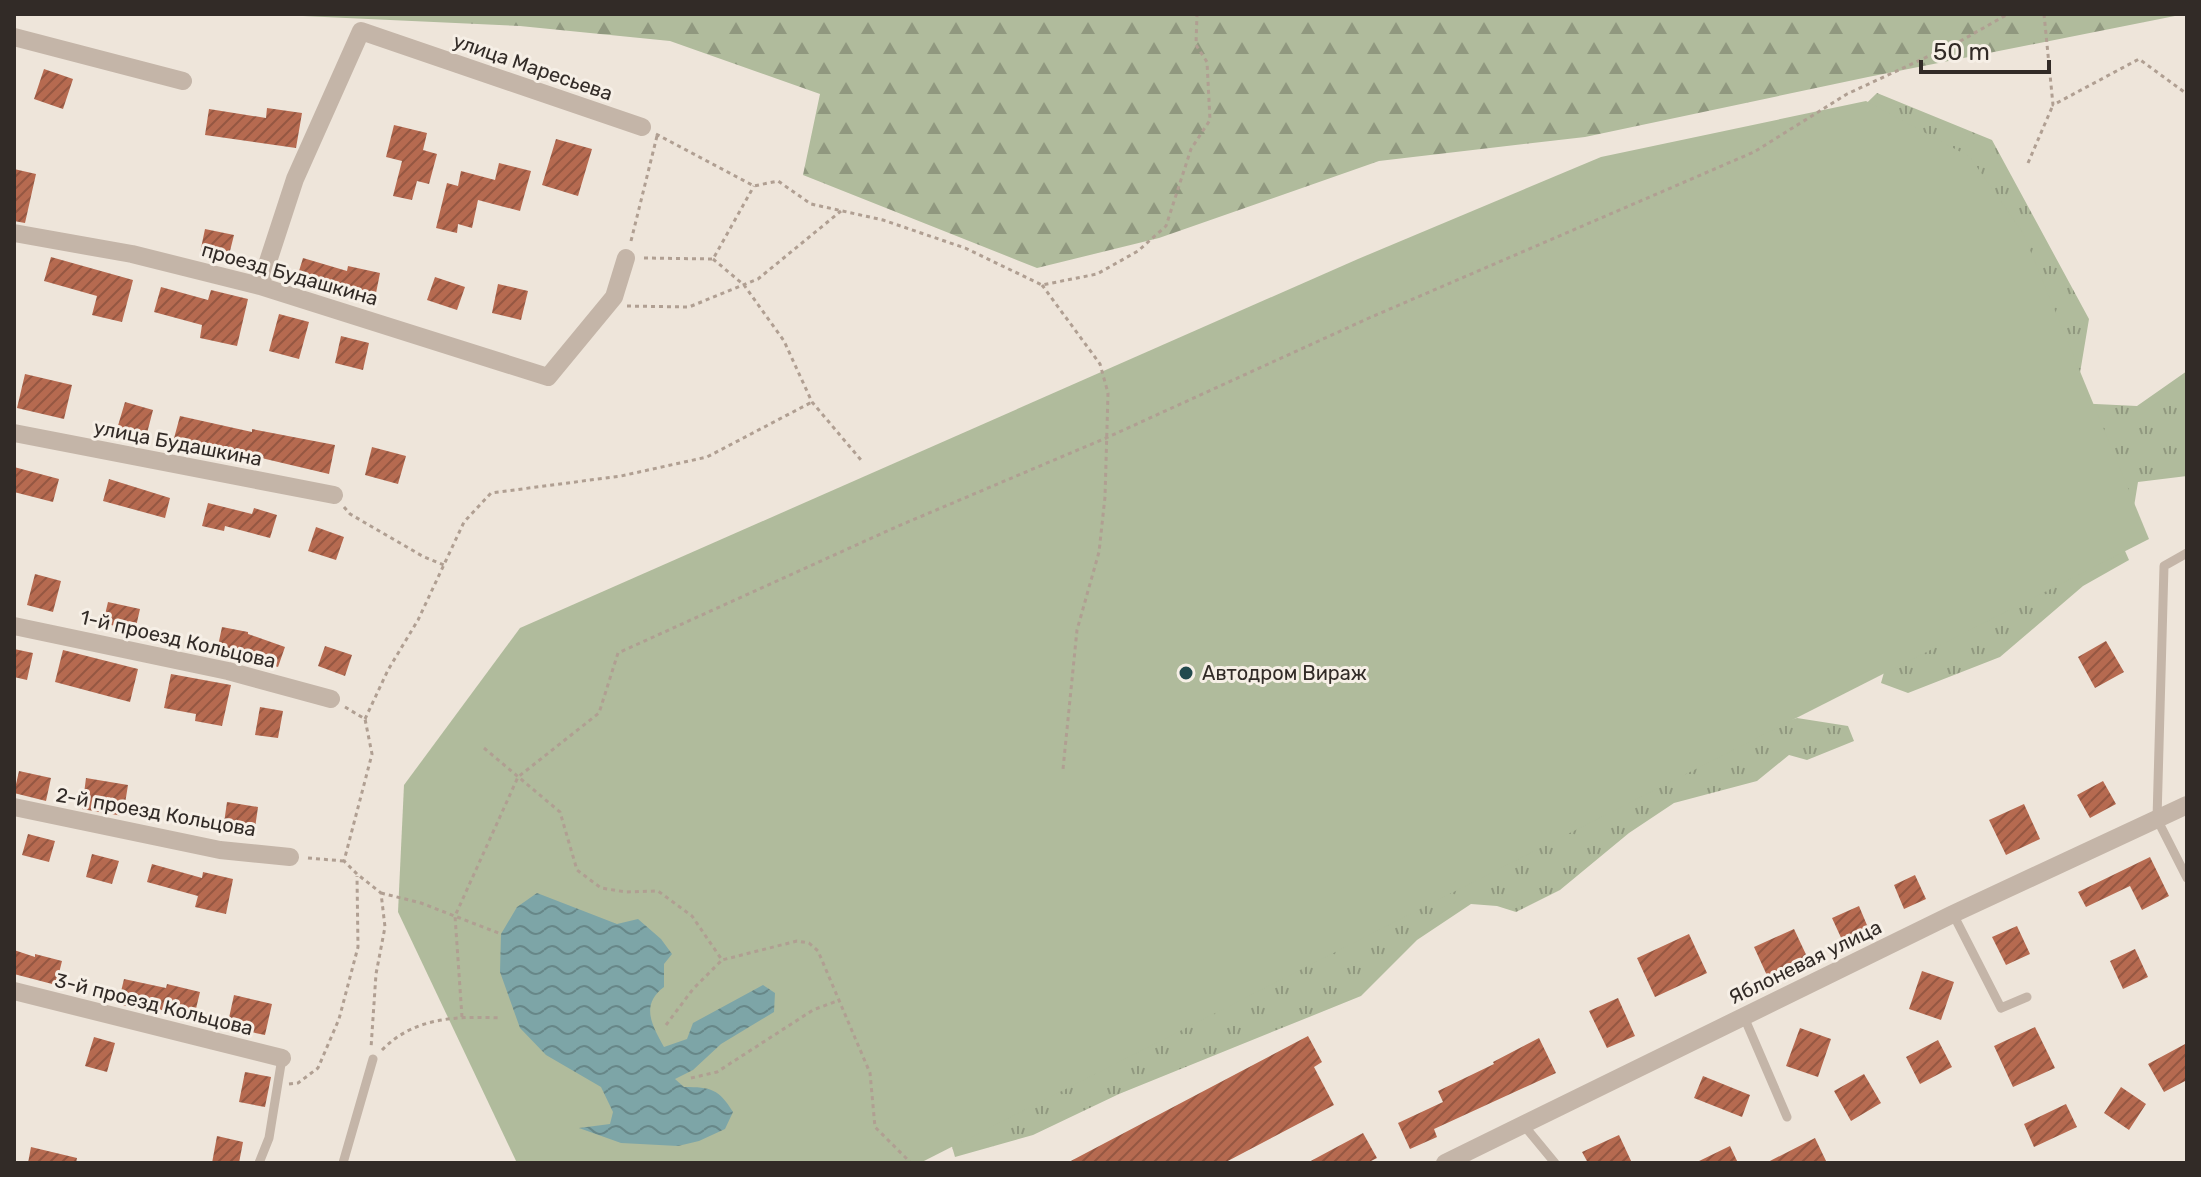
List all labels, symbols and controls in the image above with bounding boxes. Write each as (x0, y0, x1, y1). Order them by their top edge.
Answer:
scale bar (1921, 24, 2049, 74)
street label: улица Маресьева (450, 28, 616, 106)
text: 50 m (1933, 38, 1990, 66)
street label: проезд Будашкина (199, 237, 381, 311)
street label: улица Будашкина (92, 415, 264, 471)
street label: 1-й проезд Кольцова (78, 605, 278, 673)
place label: Автодром Вираж (1202, 661, 1367, 685)
marker: Автодром Вираж (1177, 664, 1195, 682)
street label: 2-й проезд Кольцова (54, 783, 258, 841)
street label: Яблоневая улица (1725, 915, 1885, 1009)
street label: 3-й проезд Кольцова (52, 968, 256, 1040)

